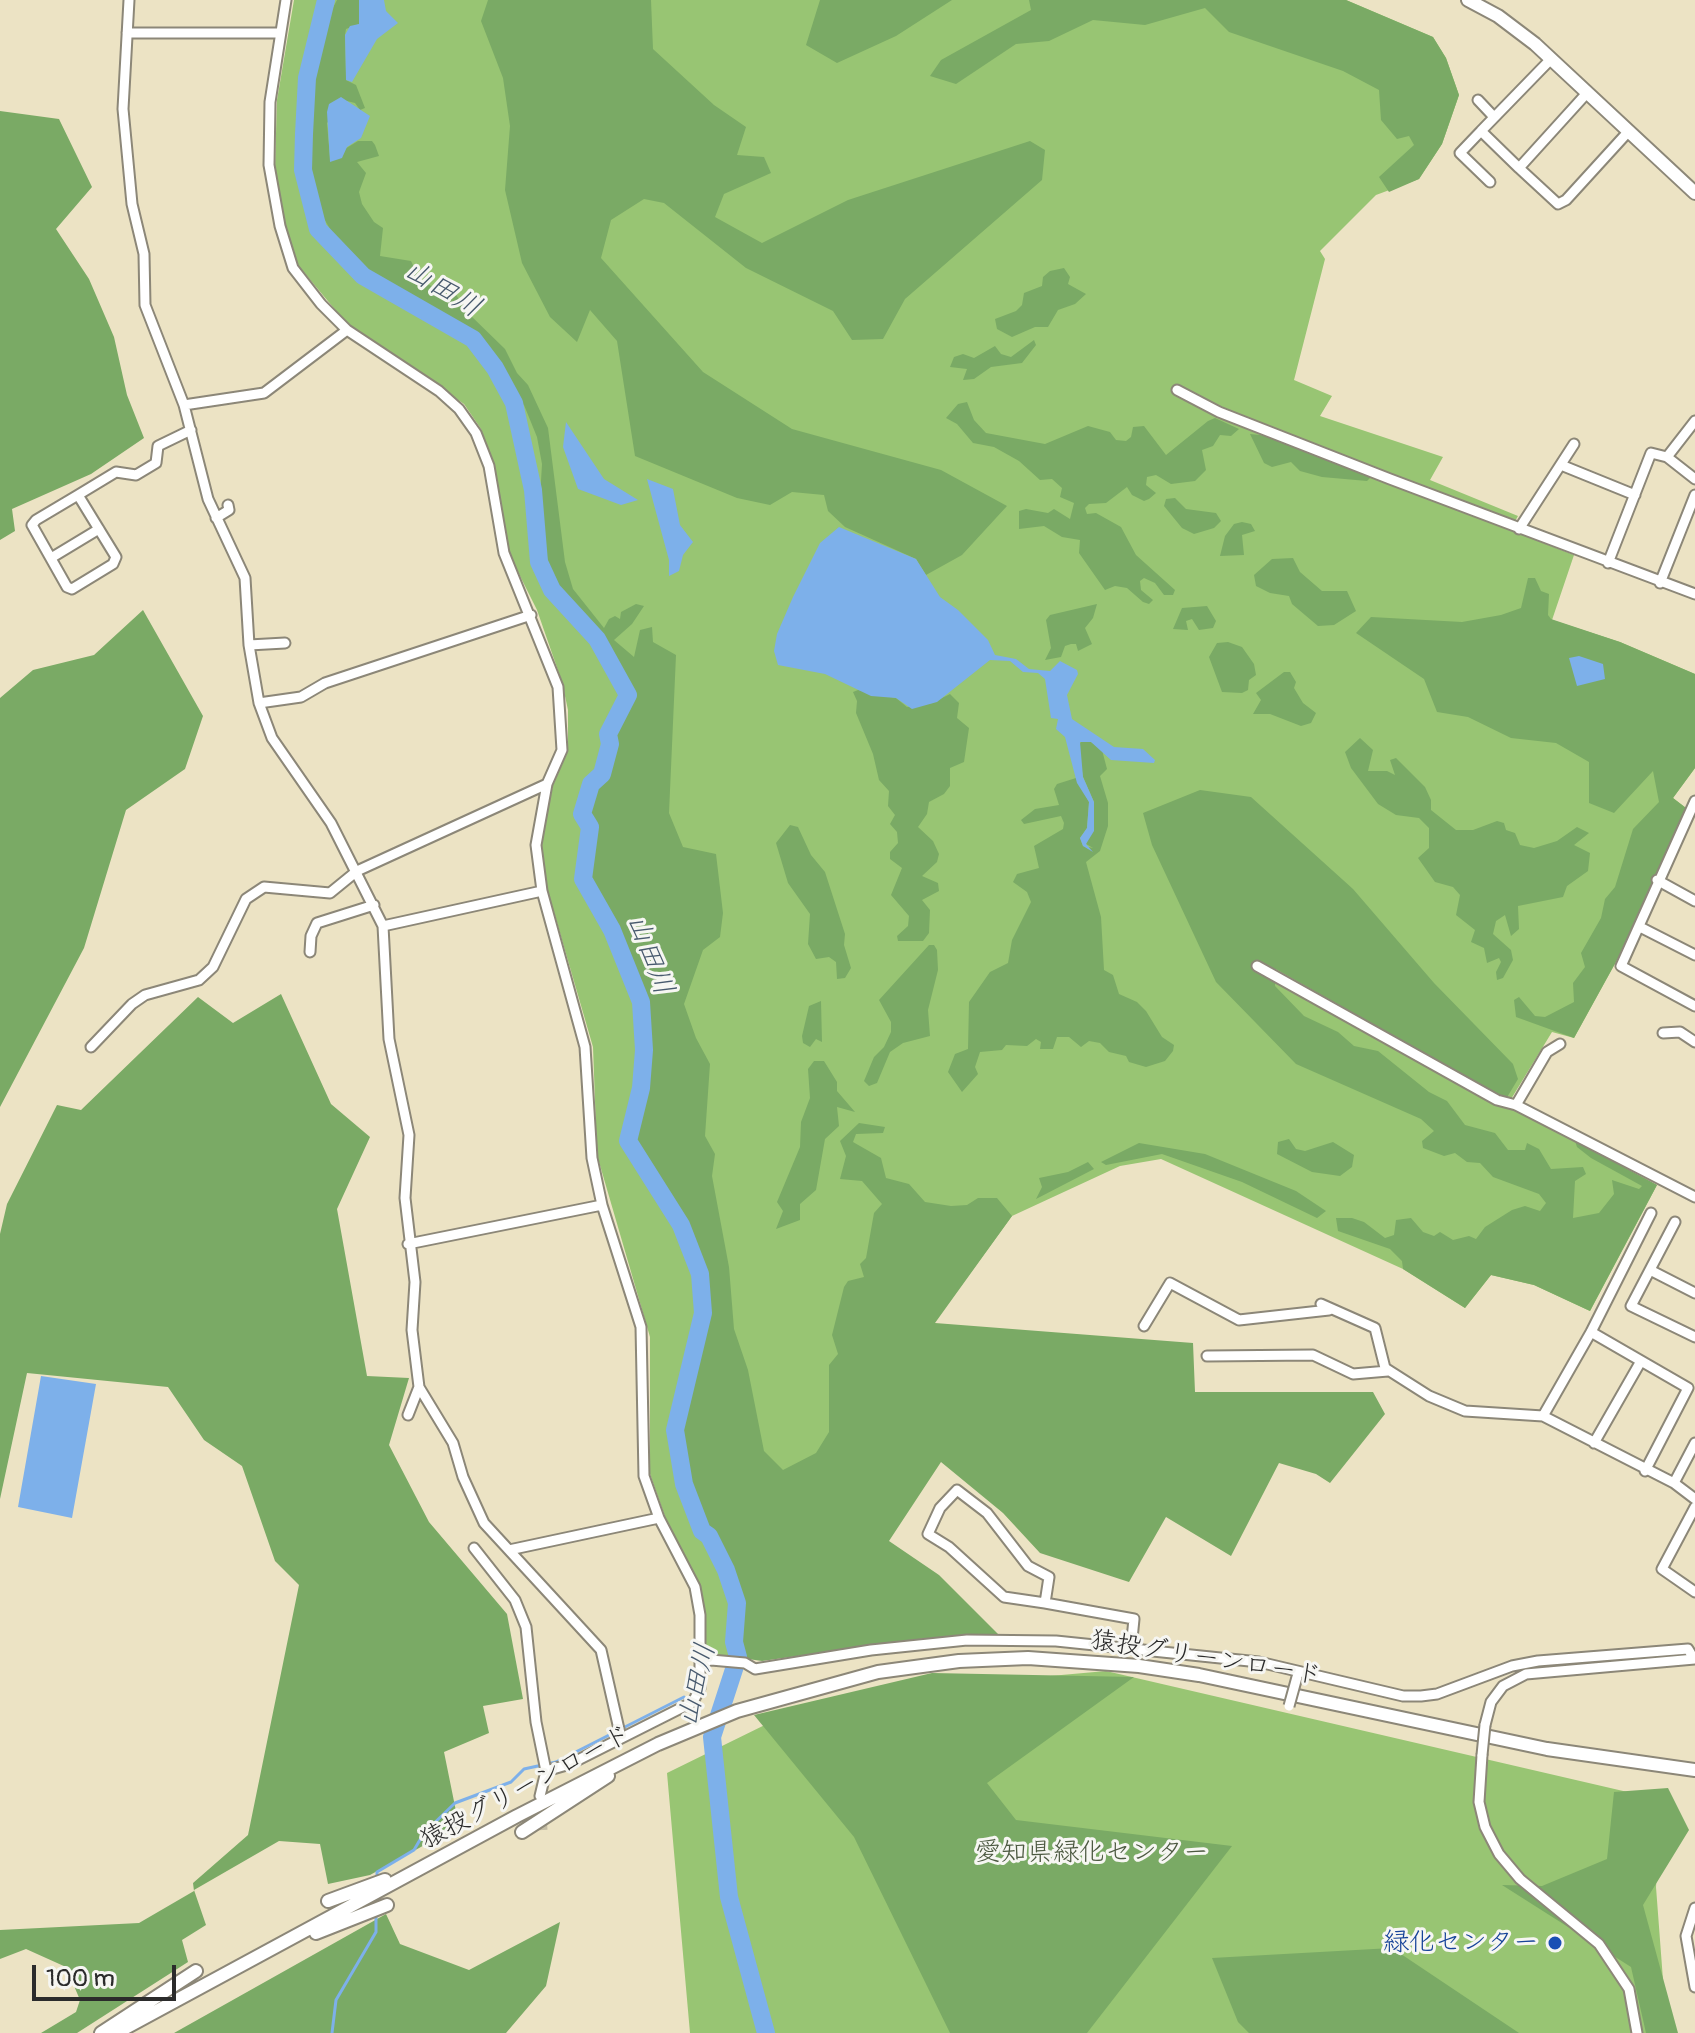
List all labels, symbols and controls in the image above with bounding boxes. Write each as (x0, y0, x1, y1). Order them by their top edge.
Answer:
water label: 山田川 (397, 254, 487, 326)
water label: 山田川 (618, 910, 680, 1000)
street label: 猿投グリーンロード (1088, 1625, 1324, 1693)
water label: 山田川 (672, 1640, 724, 1730)
street label: 猿投グリーンロード (415, 1719, 637, 1857)
park label: 愛知県緑化センター (975, 1837, 1209, 1869)
place label: 緑化センター (1383, 1927, 1539, 1959)
marker: 緑化センター (1546, 1934, 1564, 1952)
scale bar (36, 1949, 180, 1999)
text: 100 m (46, 1964, 115, 1993)

